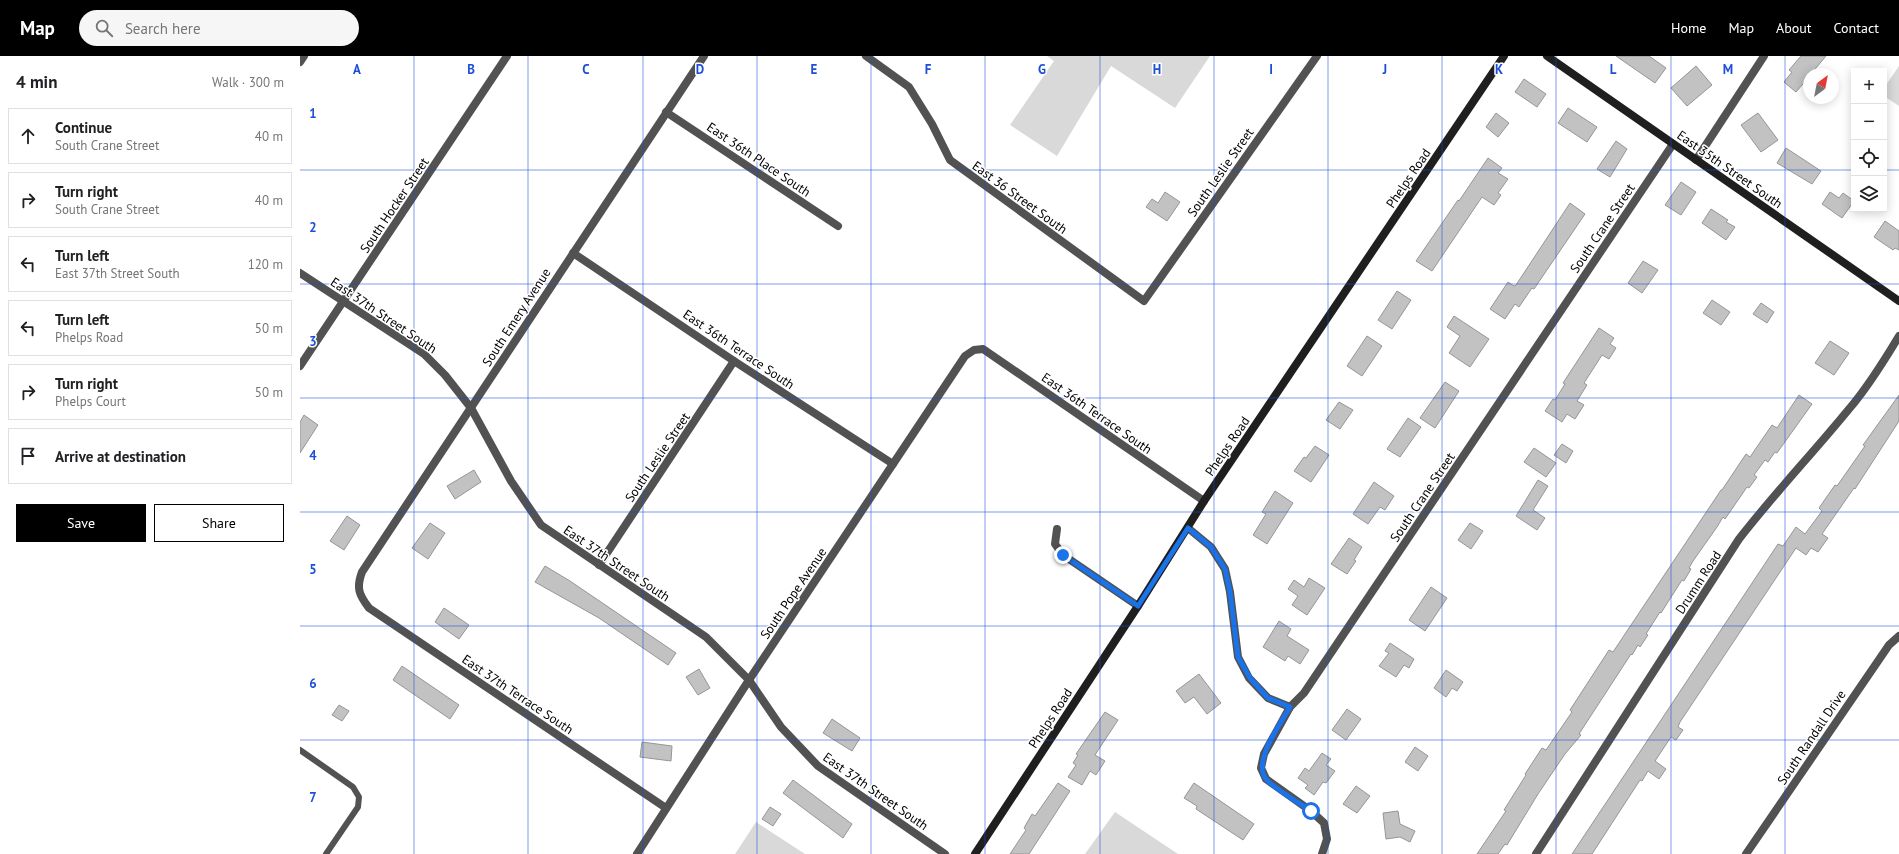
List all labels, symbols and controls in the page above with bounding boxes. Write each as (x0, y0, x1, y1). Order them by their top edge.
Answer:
search box (79, 10, 359, 46)
text: Map (20, 16, 55, 40)
icon: search (93, 17, 115, 39)
text: Search here (125, 19, 201, 38)
text: Home (1671, 19, 1706, 37)
text: Map (1728, 19, 1754, 37)
text: About (1776, 19, 1812, 37)
text: Contact (1834, 19, 1879, 37)
text: A (353, 61, 361, 78)
text: B (467, 61, 475, 78)
text: C (582, 61, 590, 78)
text: D (696, 61, 704, 78)
text: E (811, 61, 818, 78)
text: F (925, 61, 932, 78)
text: G (1038, 61, 1046, 78)
text: H (1153, 61, 1161, 78)
text: I (1269, 61, 1273, 78)
text: J (1382, 61, 1387, 78)
text: K (1495, 61, 1503, 78)
text: L (1610, 61, 1617, 78)
text: M (1723, 61, 1733, 78)
north arrow (1803, 68, 1839, 104)
map controls (1851, 68, 1887, 212)
button: + (1851, 68, 1887, 104)
text: 4 min (16, 71, 57, 93)
text: Walk · 300 m (212, 74, 284, 91)
button: − (1851, 104, 1887, 140)
text: 1 (309, 105, 317, 122)
text: Continue (55, 118, 112, 137)
street label: East 36th Place South (704, 118, 814, 200)
street label: South Leslie Street (1183, 124, 1258, 220)
icon: ahead (17, 125, 39, 147)
street label: East 35th Street South (1674, 127, 1786, 212)
text: 40 m (255, 128, 283, 145)
text: South Crane Street (55, 137, 159, 154)
button: locate (1851, 140, 1887, 176)
street label: Phelps Road (1382, 145, 1435, 211)
street label: South Hocker Street (356, 154, 433, 256)
street label: East 36 Street South (969, 157, 1071, 238)
button: layers (1851, 176, 1887, 212)
street label: South Crane Street (1566, 180, 1639, 276)
text: Turn right (55, 182, 118, 201)
icon: right (17, 189, 39, 211)
text: 40 m (255, 192, 283, 209)
text: South Crane Street (55, 201, 159, 218)
text: 2 (309, 219, 317, 236)
text: Turn left (55, 246, 109, 265)
icon: left (17, 253, 39, 275)
text: 120 m (248, 256, 283, 273)
text: East 37th Street South (55, 265, 180, 282)
street label: South Emery Avenue (478, 265, 555, 370)
street label: East 37th Street South (327, 274, 440, 357)
street label: East 36th Terrace South (680, 306, 798, 393)
text: Turn left (55, 310, 109, 329)
icon: left (17, 317, 39, 339)
text: 50 m (255, 320, 283, 337)
text: Phelps Road (55, 329, 123, 346)
text: 3 (309, 333, 317, 350)
street label: East 36th Terrace South (1038, 369, 1155, 458)
text: Turn right (55, 374, 118, 393)
icon: right (17, 381, 39, 403)
text: 50 m (255, 384, 283, 401)
text: Phelps Court (55, 393, 126, 410)
street label: South Leslie Street (621, 409, 694, 505)
street label: Phelps Road (1201, 413, 1254, 479)
icon: arrive (17, 445, 39, 467)
text: Arrive at destination (55, 447, 186, 466)
text: 4 (309, 447, 317, 464)
street label: South Crane Street (1386, 449, 1459, 545)
button: Save (16, 504, 146, 542)
button: Share (154, 504, 284, 542)
street label: East 37th Street South (560, 522, 673, 605)
street label: South Pope Avenue (756, 544, 830, 642)
route end (1054, 546, 1072, 564)
street label: Drumm Road (1672, 547, 1725, 617)
text: 5 (309, 561, 317, 578)
street label: East 37th Terrace South (459, 651, 577, 738)
text: 6 (309, 675, 317, 692)
street label: Phelps Road (1025, 685, 1076, 752)
street label: South Randall Drive (1773, 687, 1849, 788)
street label: East 37th Street South (820, 749, 932, 834)
text: 7 (309, 789, 317, 806)
route start (1302, 802, 1320, 820)

